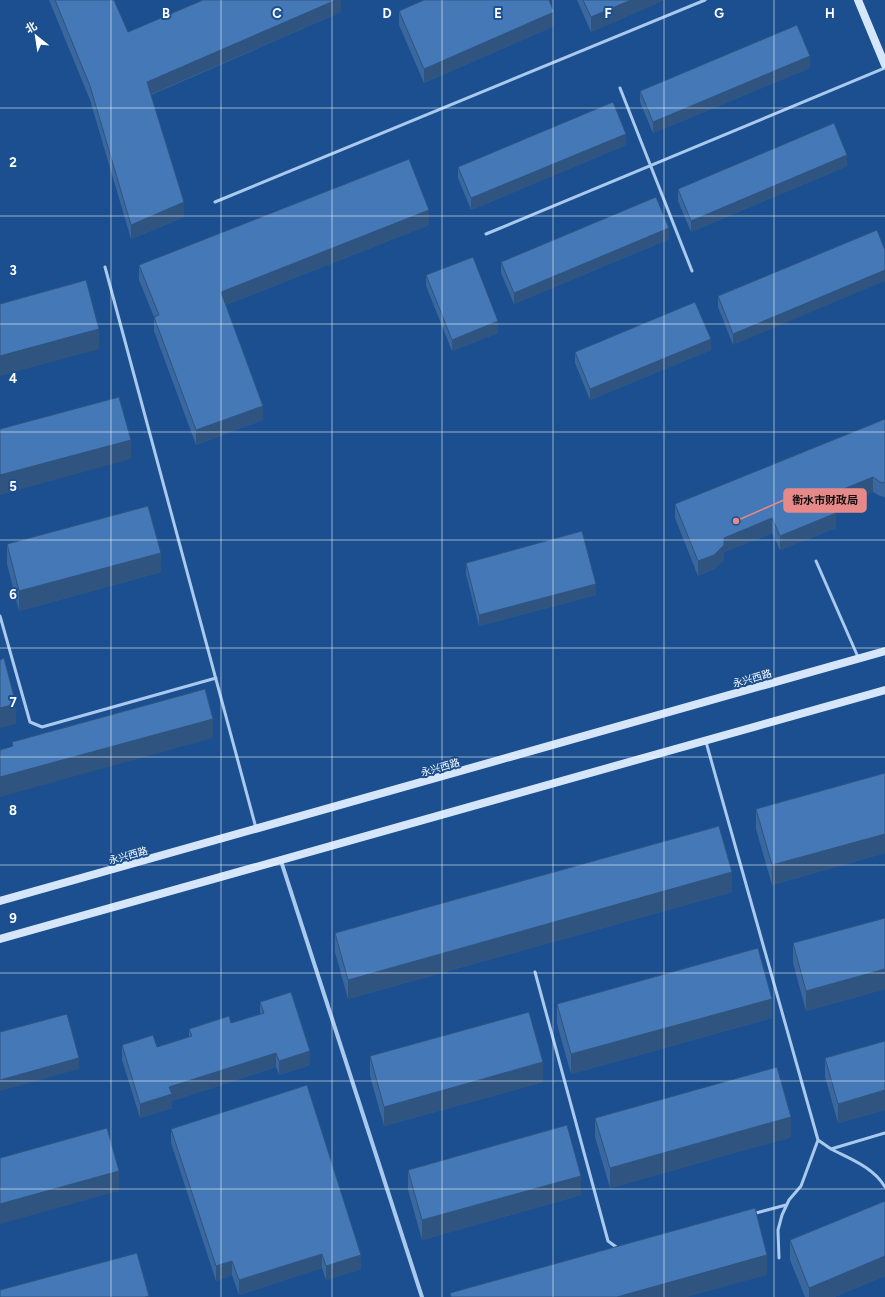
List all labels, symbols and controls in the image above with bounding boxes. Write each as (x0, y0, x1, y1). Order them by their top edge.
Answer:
text: B (162, 6, 170, 21)
text: C (272, 6, 282, 21)
text: D (382, 6, 392, 21)
text: E (494, 6, 502, 21)
text: F (604, 6, 612, 21)
text: G (714, 6, 724, 21)
text: H (825, 6, 835, 21)
north arrow (16, 16, 56, 56)
text: 北 (23, 19, 39, 36)
text: 2 (9, 155, 17, 170)
text: 3 (9, 263, 17, 278)
text: 4 (9, 371, 17, 386)
text: 5 (9, 479, 17, 494)
callout: 衡水市财政局 (784, 489, 866, 512)
text: 衡水市财政局 (792, 494, 858, 507)
text: 6 (9, 587, 17, 602)
street label: 永兴西路 (731, 667, 773, 690)
text: 7 (9, 695, 17, 710)
street label: 永兴西路 (419, 756, 461, 779)
text: 8 (9, 803, 17, 818)
street label: 永兴西路 (107, 844, 149, 867)
text: 9 (9, 911, 17, 926)

